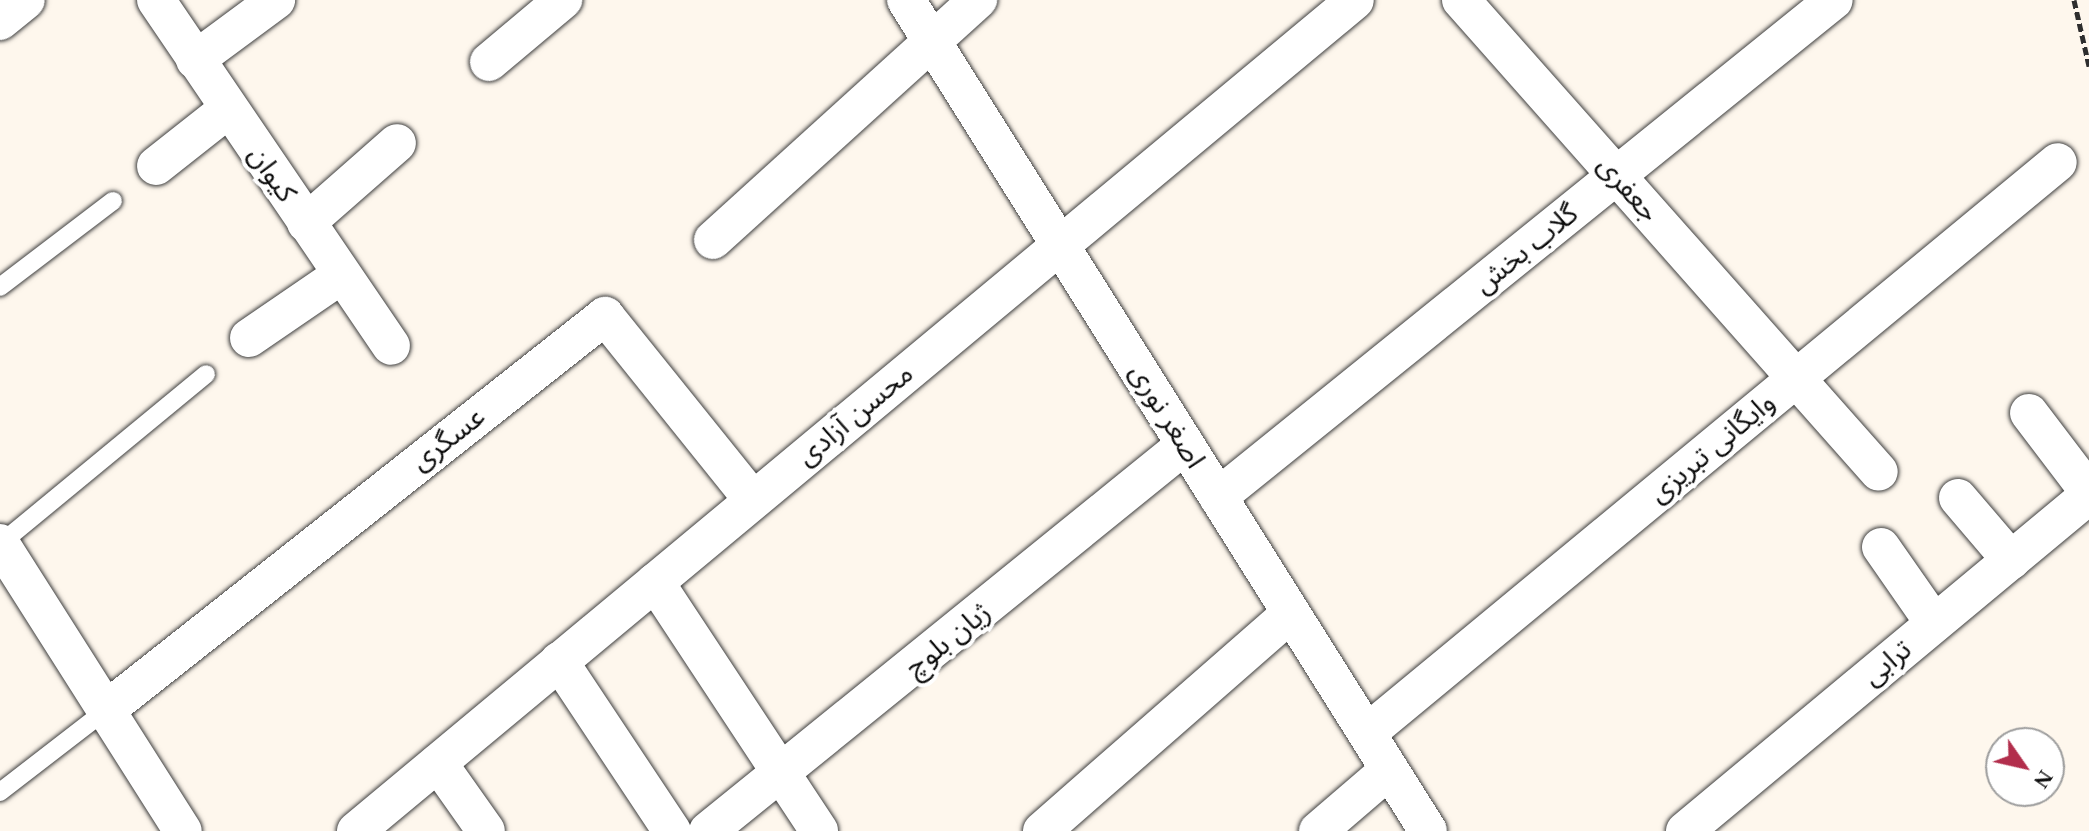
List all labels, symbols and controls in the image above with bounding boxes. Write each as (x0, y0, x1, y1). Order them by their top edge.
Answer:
street label: کیوان (241, 139, 303, 209)
street label: جعفری (1590, 149, 1666, 229)
street label: گلاب بخش (1467, 197, 1585, 301)
street label: محسن آزادی (790, 357, 920, 473)
street label: اصغر نوری (1122, 358, 1212, 474)
street label: وایگانی تبریزی (1642, 386, 1782, 510)
street label: عسگری (404, 400, 492, 478)
street label: ژیان بلوچ (899, 596, 997, 684)
street label: ترابی (1856, 633, 1918, 693)
north arrow (1985, 727, 2065, 807)
text: N (2029, 766, 2058, 793)

